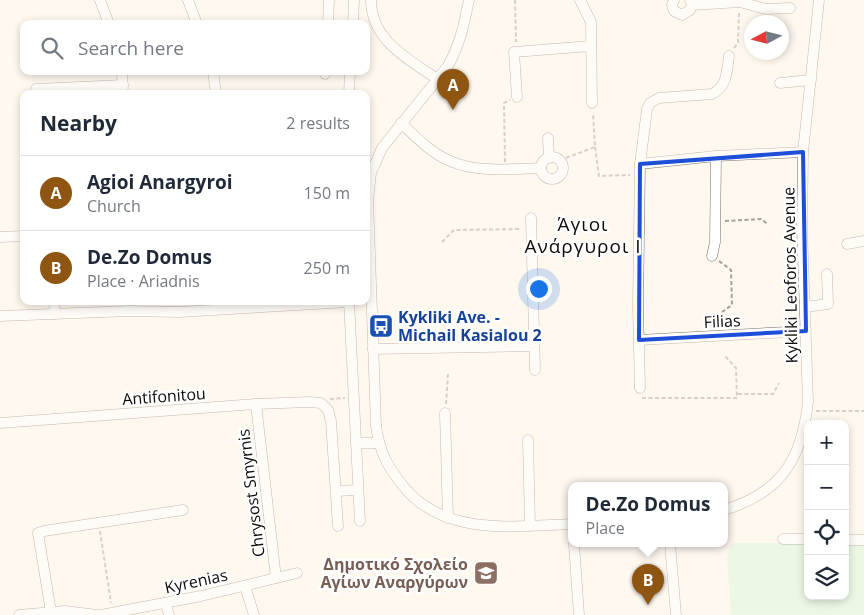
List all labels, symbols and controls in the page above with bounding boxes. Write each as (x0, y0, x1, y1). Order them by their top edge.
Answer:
north arrow (744, 15, 789, 60)
search box (20, 20, 370, 75)
icon: search (38, 34, 66, 62)
text: Search here (78, 35, 184, 61)
pin: A (437, 69, 469, 110)
text: Nearby (40, 109, 117, 137)
text: 2 results (286, 112, 350, 134)
text: Agioi Anargyroi (87, 169, 233, 195)
text: A (50, 182, 62, 204)
text: 150 m (304, 182, 350, 204)
street label: Kykliki Leoforos Avenue (777, 187, 803, 363)
text: Church (87, 195, 141, 217)
district label: Άγιοι Ανάργυροι Ι (524, 211, 642, 259)
text: De.Zo Domus (87, 244, 212, 270)
text: B (51, 257, 61, 279)
text: 250 m (304, 257, 350, 279)
text: Place · Ariadnis (87, 270, 200, 292)
your location (526, 276, 552, 302)
place label: Kykliki Ave. - Michail Kasialou 2 (398, 306, 542, 346)
street label: Filias (703, 309, 741, 333)
bus stop icon: Kykliki Ave. - Michail Kasialou 2 (368, 313, 394, 339)
street label: Antifonitou (121, 382, 207, 410)
map controls (804, 420, 849, 600)
button: + (804, 420, 849, 465)
street label: Chrysost Smyrnis (232, 428, 270, 558)
button: − (804, 465, 849, 510)
popup (568, 482, 728, 547)
text: De.Zo Domus (586, 491, 710, 517)
button: locate (804, 510, 849, 555)
text: Place (586, 517, 625, 539)
place label: Δημοτικό Σχολείο Αγίων Αναργύρων (320, 553, 468, 593)
button: layers (804, 555, 849, 600)
school or university icon: Δημοτικό Σχολείο Αγίων Αναργύρων (473, 560, 499, 586)
street label: Kyrenias (163, 564, 229, 598)
pin: B (632, 564, 664, 605)

